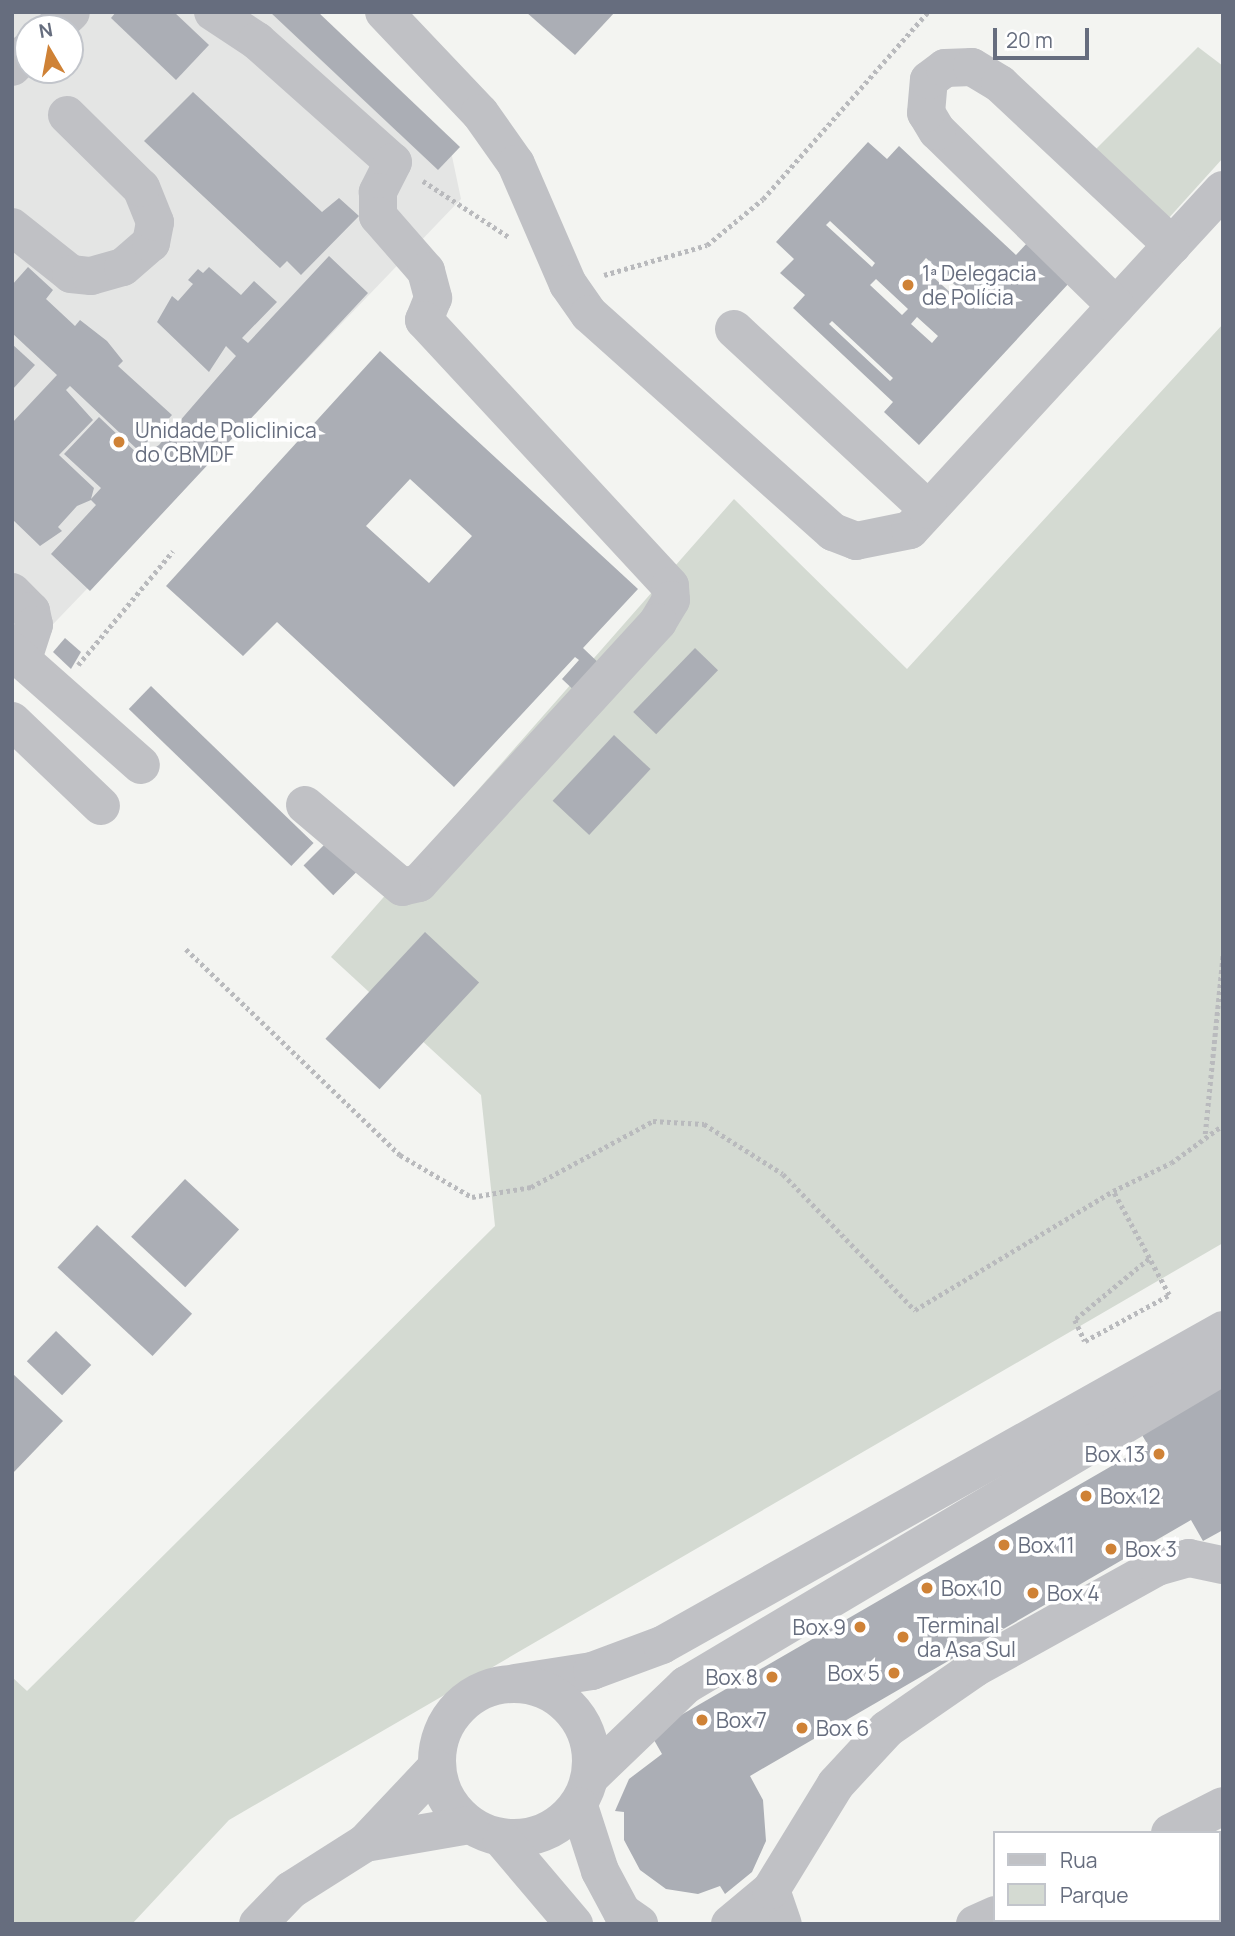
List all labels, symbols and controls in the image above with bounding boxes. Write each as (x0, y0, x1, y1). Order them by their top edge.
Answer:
north arrow (14, 14, 84, 84)
scale bar (997, 14, 1093, 58)
text: N (37, 16, 55, 44)
text: 20 m (1006, 26, 1053, 54)
place label: 1ª Delegacia de Polícia (922, 260, 1037, 310)
marker: 1ª Delegacia de Polícia (900, 277, 916, 293)
place label: Unidade Policlinica do CBMDF (135, 417, 317, 467)
marker: Unidade Policlinica do CBMDF (109, 432, 129, 452)
place label: Box 13 (1085, 1441, 1145, 1467)
marker: Box 13 (1151, 1446, 1167, 1462)
place label: Box 12 (1100, 1483, 1161, 1509)
marker: Box 12 (1078, 1488, 1094, 1504)
place label: Box 11 (1018, 1532, 1075, 1558)
place label: Box 3 (1125, 1536, 1177, 1562)
marker: Box 11 (996, 1537, 1012, 1553)
marker: Box 3 (1103, 1541, 1119, 1557)
place label: Box 10 (941, 1575, 1002, 1601)
marker: Box 10 (919, 1580, 935, 1596)
place label: Box 4 (1047, 1580, 1100, 1606)
marker: Box 4 (1025, 1585, 1041, 1601)
place label: Terminal da Asa Sul (917, 1612, 1016, 1662)
place label: Box 9 (793, 1614, 846, 1640)
marker: Box 9 (852, 1619, 868, 1635)
marker: Terminal da Asa Sul (895, 1629, 911, 1645)
place label: Box 5 (828, 1660, 880, 1686)
place label: Box 8 (705, 1664, 758, 1690)
marker: Box 5 (886, 1665, 902, 1681)
marker: Box 8 (764, 1669, 780, 1685)
place label: Box 7 (716, 1707, 767, 1733)
marker: Box 7 (694, 1712, 710, 1728)
place label: Box 6 (816, 1715, 869, 1741)
marker: Box 6 (794, 1720, 810, 1736)
legend (993, 1831, 1221, 1922)
text: Rua (1060, 1846, 1097, 1874)
text: Parque (1060, 1881, 1129, 1909)

